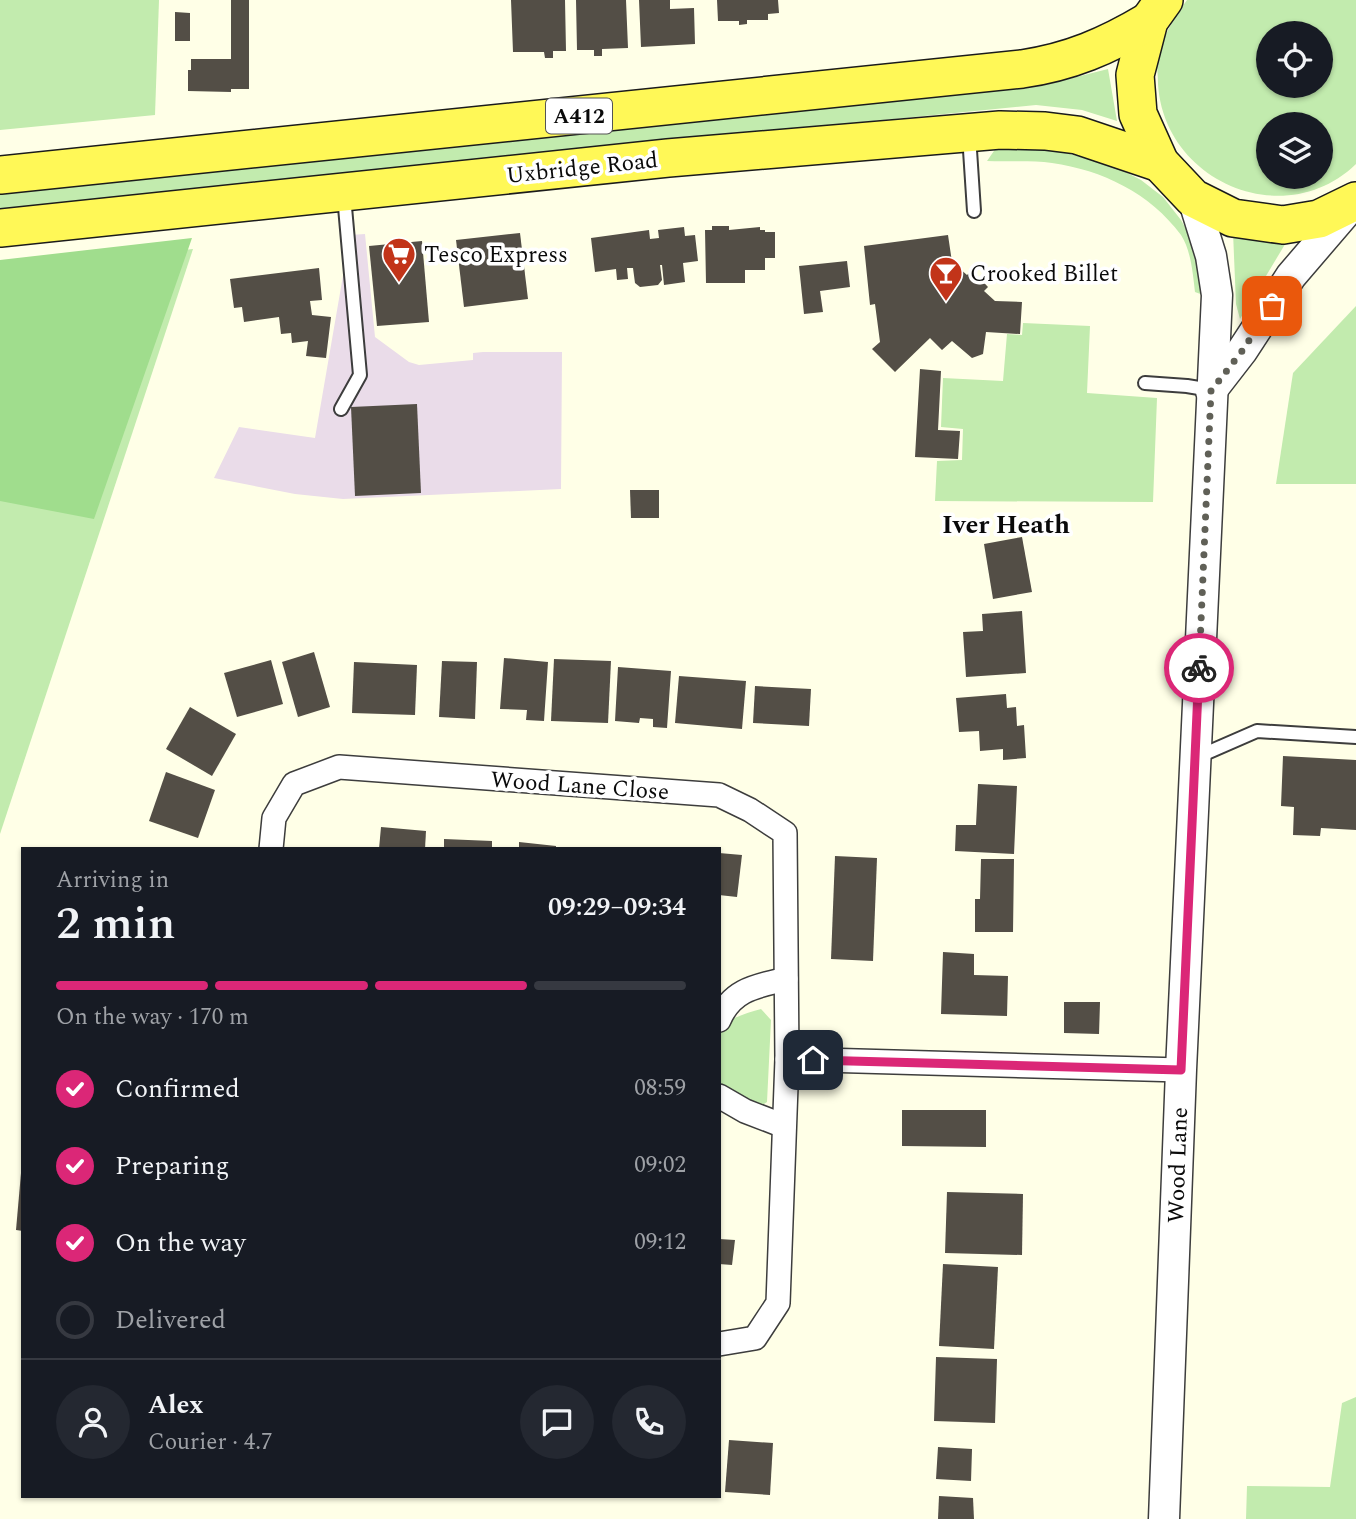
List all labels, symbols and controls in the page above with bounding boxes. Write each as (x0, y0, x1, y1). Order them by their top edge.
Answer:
map controls (1256, 21, 1333, 189)
button: locate (1256, 21, 1333, 98)
road number: A412 (546, 99, 612, 134)
button: layers (1256, 112, 1333, 189)
street label: Uxbridge Road (505, 143, 660, 194)
supermarket icon: Tesco Express (380, 235, 418, 284)
place label: Tesco Express (424, 238, 568, 273)
bar icon: Crooked Billet (927, 254, 965, 303)
place label: Crooked Billet (970, 257, 1118, 292)
pin (1242, 276, 1302, 336)
icon: bag (1253, 287, 1291, 325)
district label: Iver Heath (942, 505, 1070, 545)
courier (1164, 633, 1234, 703)
icon: bike (1180, 649, 1218, 687)
street label: Wood Lane Close (490, 763, 670, 810)
text: Arriving in (56, 863, 169, 898)
text: 09:29–09:34 (548, 887, 686, 927)
text: 2 min (56, 889, 175, 959)
text: On the way · 170 m (56, 1000, 249, 1035)
pin (783, 1030, 843, 1090)
icon: home (794, 1041, 832, 1079)
text: Confirmed (115, 1069, 240, 1109)
icon: check (56, 1070, 94, 1108)
text: 08:59 (634, 1071, 686, 1106)
street label: Wood Lane (1159, 1106, 1198, 1224)
text: Preparing (115, 1146, 229, 1186)
icon: check (56, 1147, 94, 1185)
text: 09:02 (634, 1148, 686, 1183)
text: On the way (115, 1223, 246, 1263)
icon: check (56, 1224, 94, 1262)
text: 09:12 (634, 1225, 686, 1260)
text: Delivered (115, 1300, 226, 1340)
button: person (56, 1385, 130, 1459)
text: Alex (148, 1385, 203, 1425)
button: chat (520, 1385, 594, 1459)
button: phone (612, 1385, 686, 1459)
text: Courier · 4.7 (148, 1425, 273, 1460)

